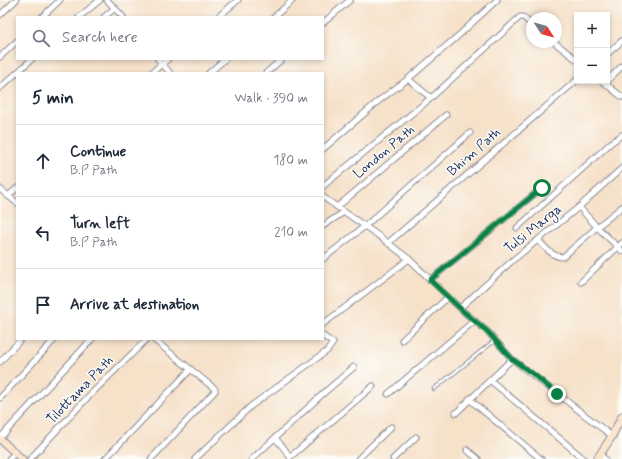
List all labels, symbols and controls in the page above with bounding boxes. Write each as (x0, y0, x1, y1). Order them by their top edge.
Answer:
north arrow (526, 12, 562, 48)
map controls (574, 12, 610, 84)
button: + (574, 12, 610, 48)
search box (16, 16, 324, 60)
icon: search (30, 27, 52, 49)
text: Search here (62, 28, 138, 48)
button: − (574, 48, 610, 84)
text: 5 min (32, 87, 74, 109)
text: Walk · 390 m (235, 90, 308, 107)
street label: London Path (350, 121, 419, 183)
street label: Bhim Path (443, 124, 505, 180)
text: Continue (70, 142, 126, 162)
icon: ahead (32, 150, 54, 172)
text: 180 m (273, 152, 308, 169)
text: B.P Path (70, 162, 117, 179)
route start (533, 179, 551, 197)
street label: Tulsi Marga (501, 200, 566, 258)
text: Turn left (70, 214, 130, 234)
icon: left (32, 222, 54, 244)
text: 210 m (274, 224, 308, 241)
text: B.P Path (70, 234, 117, 251)
icon: arrive (32, 294, 54, 316)
text: Arrive at destination (70, 295, 199, 315)
street label: Tilottama Path (43, 352, 118, 428)
route end (548, 385, 566, 403)

